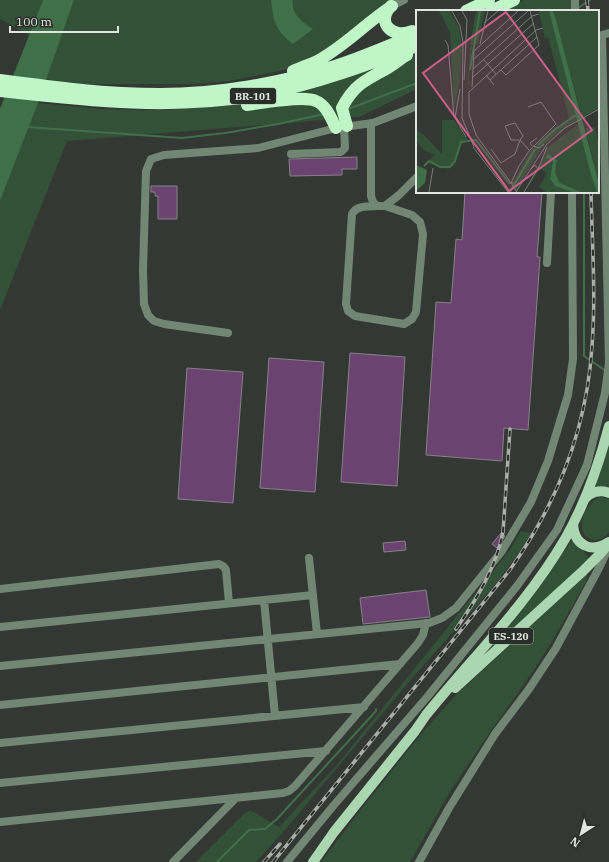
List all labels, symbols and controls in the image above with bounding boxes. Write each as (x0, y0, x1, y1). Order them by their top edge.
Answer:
scale bar (10, 8, 118, 34)
inset map (416, 10, 599, 193)
text: 100 m (16, 14, 52, 29)
road number: BR-101 (230, 88, 276, 104)
road number: ES-120 (489, 628, 533, 644)
north arrow (561, 814, 601, 854)
text: N (567, 834, 583, 850)

